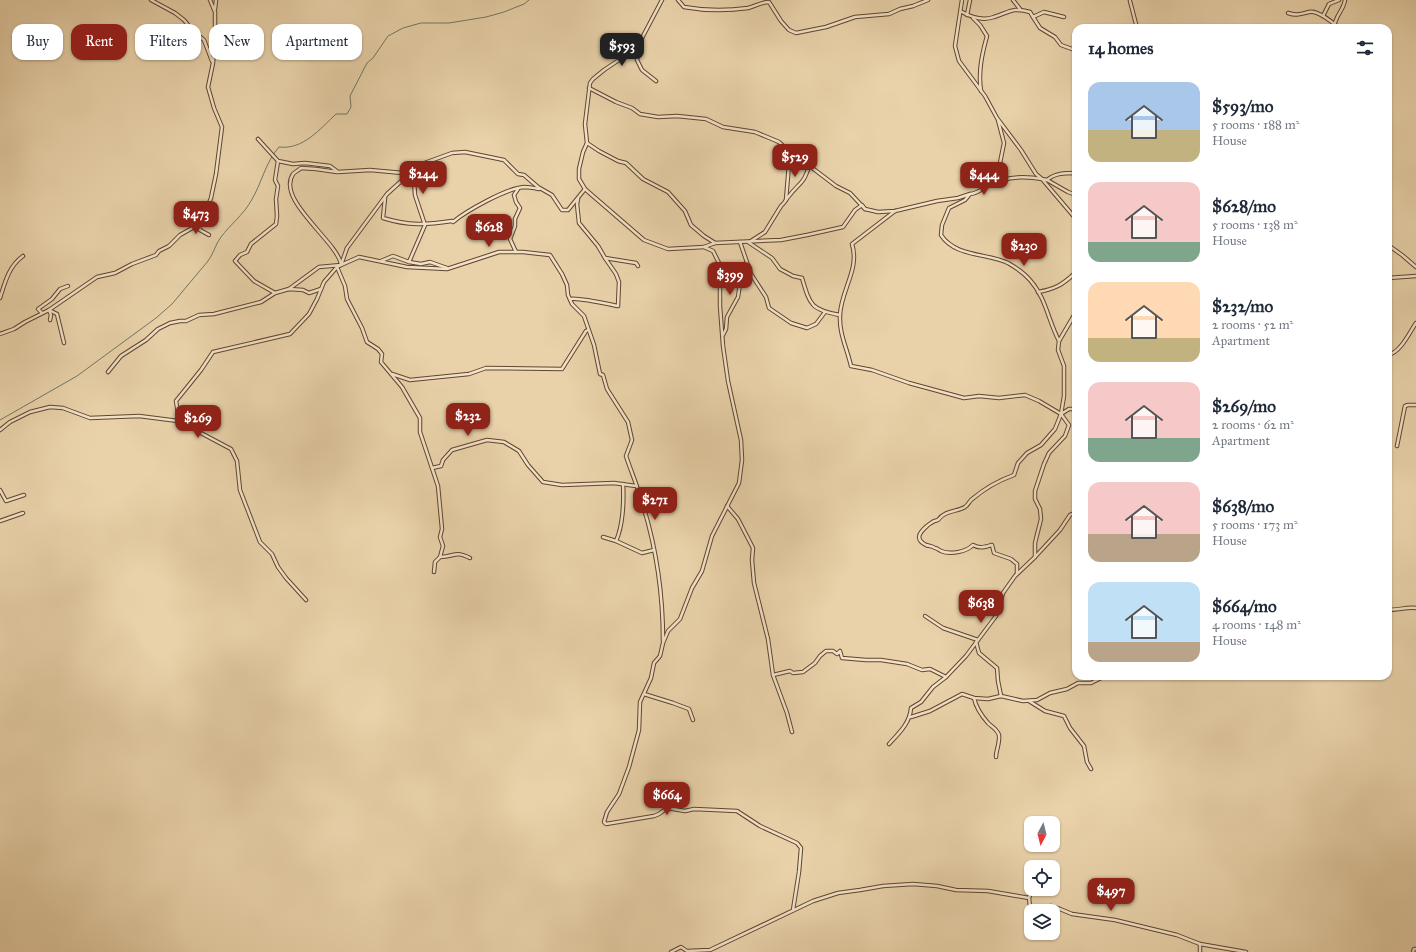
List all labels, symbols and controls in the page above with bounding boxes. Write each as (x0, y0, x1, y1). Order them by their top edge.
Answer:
chip: Buy (12, 24, 63, 60)
chip: Rent (71, 24, 127, 60)
chip: Filters (135, 24, 201, 60)
chip: New (209, 24, 264, 60)
chip: Apartment (272, 24, 362, 60)
pin: $593 (598, 33, 646, 67)
icon: filters (1354, 37, 1376, 59)
text: $593 (609, 38, 635, 54)
text: 14 homes (1088, 38, 1153, 59)
text: $593/mo (1212, 96, 1274, 117)
icon: home (1120, 98, 1168, 146)
text: 5 rooms · 188 m² (1212, 117, 1299, 133)
text: House (1212, 133, 1247, 149)
pin: $529 (771, 144, 819, 178)
text: $529 (781, 149, 809, 165)
pin: $244 (399, 161, 447, 195)
pin: $444 (960, 162, 1008, 196)
text: $244 (409, 166, 437, 182)
text: $444 (969, 167, 999, 183)
text: $628/mo (1212, 196, 1276, 217)
icon: home (1120, 198, 1168, 246)
pin: $473 (172, 201, 220, 235)
text: $473 (183, 206, 209, 222)
pin: $628 (465, 214, 513, 248)
text: 5 rooms · 138 m² (1212, 217, 1298, 233)
text: $628 (475, 219, 503, 235)
pin: $230 (1000, 233, 1048, 267)
text: House (1212, 233, 1247, 249)
text: $230 (1011, 238, 1037, 254)
pin: $399 (706, 262, 754, 296)
text: $399 (717, 267, 743, 283)
text: $232/mo (1212, 296, 1273, 317)
icon: home (1120, 298, 1168, 346)
text: 2 rooms · 52 m² (1212, 317, 1293, 333)
text: Apartment (1212, 333, 1270, 349)
text: $269/mo (1212, 396, 1276, 417)
icon: home (1120, 398, 1168, 446)
pin: $232 (444, 403, 492, 437)
pin: $269 (174, 405, 222, 439)
text: $232 (455, 408, 481, 424)
text: $269 (184, 410, 212, 426)
text: 2 rooms · 62 m² (1212, 417, 1294, 433)
text: Apartment (1212, 433, 1270, 449)
pin: $271 (631, 487, 679, 521)
text: $271 (642, 492, 668, 508)
text: $638/mo (1212, 496, 1274, 517)
icon: home (1120, 498, 1168, 546)
text: 5 rooms · 173 m² (1212, 517, 1298, 533)
text: House (1212, 533, 1247, 549)
pin: $638 (957, 590, 1005, 624)
text: $638 (968, 595, 994, 611)
text: $664/mo (1212, 596, 1277, 617)
icon: home (1120, 598, 1168, 646)
text: 4 rooms · 148 m² (1212, 617, 1301, 633)
text: House (1212, 633, 1247, 649)
pin: $664 (643, 782, 691, 816)
text: $664 (653, 787, 681, 803)
north arrow (1024, 816, 1060, 852)
map controls (1024, 816, 1060, 940)
button: locate (1024, 860, 1060, 896)
pin: $497 (1087, 878, 1135, 912)
text: $497 (1097, 883, 1125, 899)
button: layers (1024, 904, 1060, 940)

